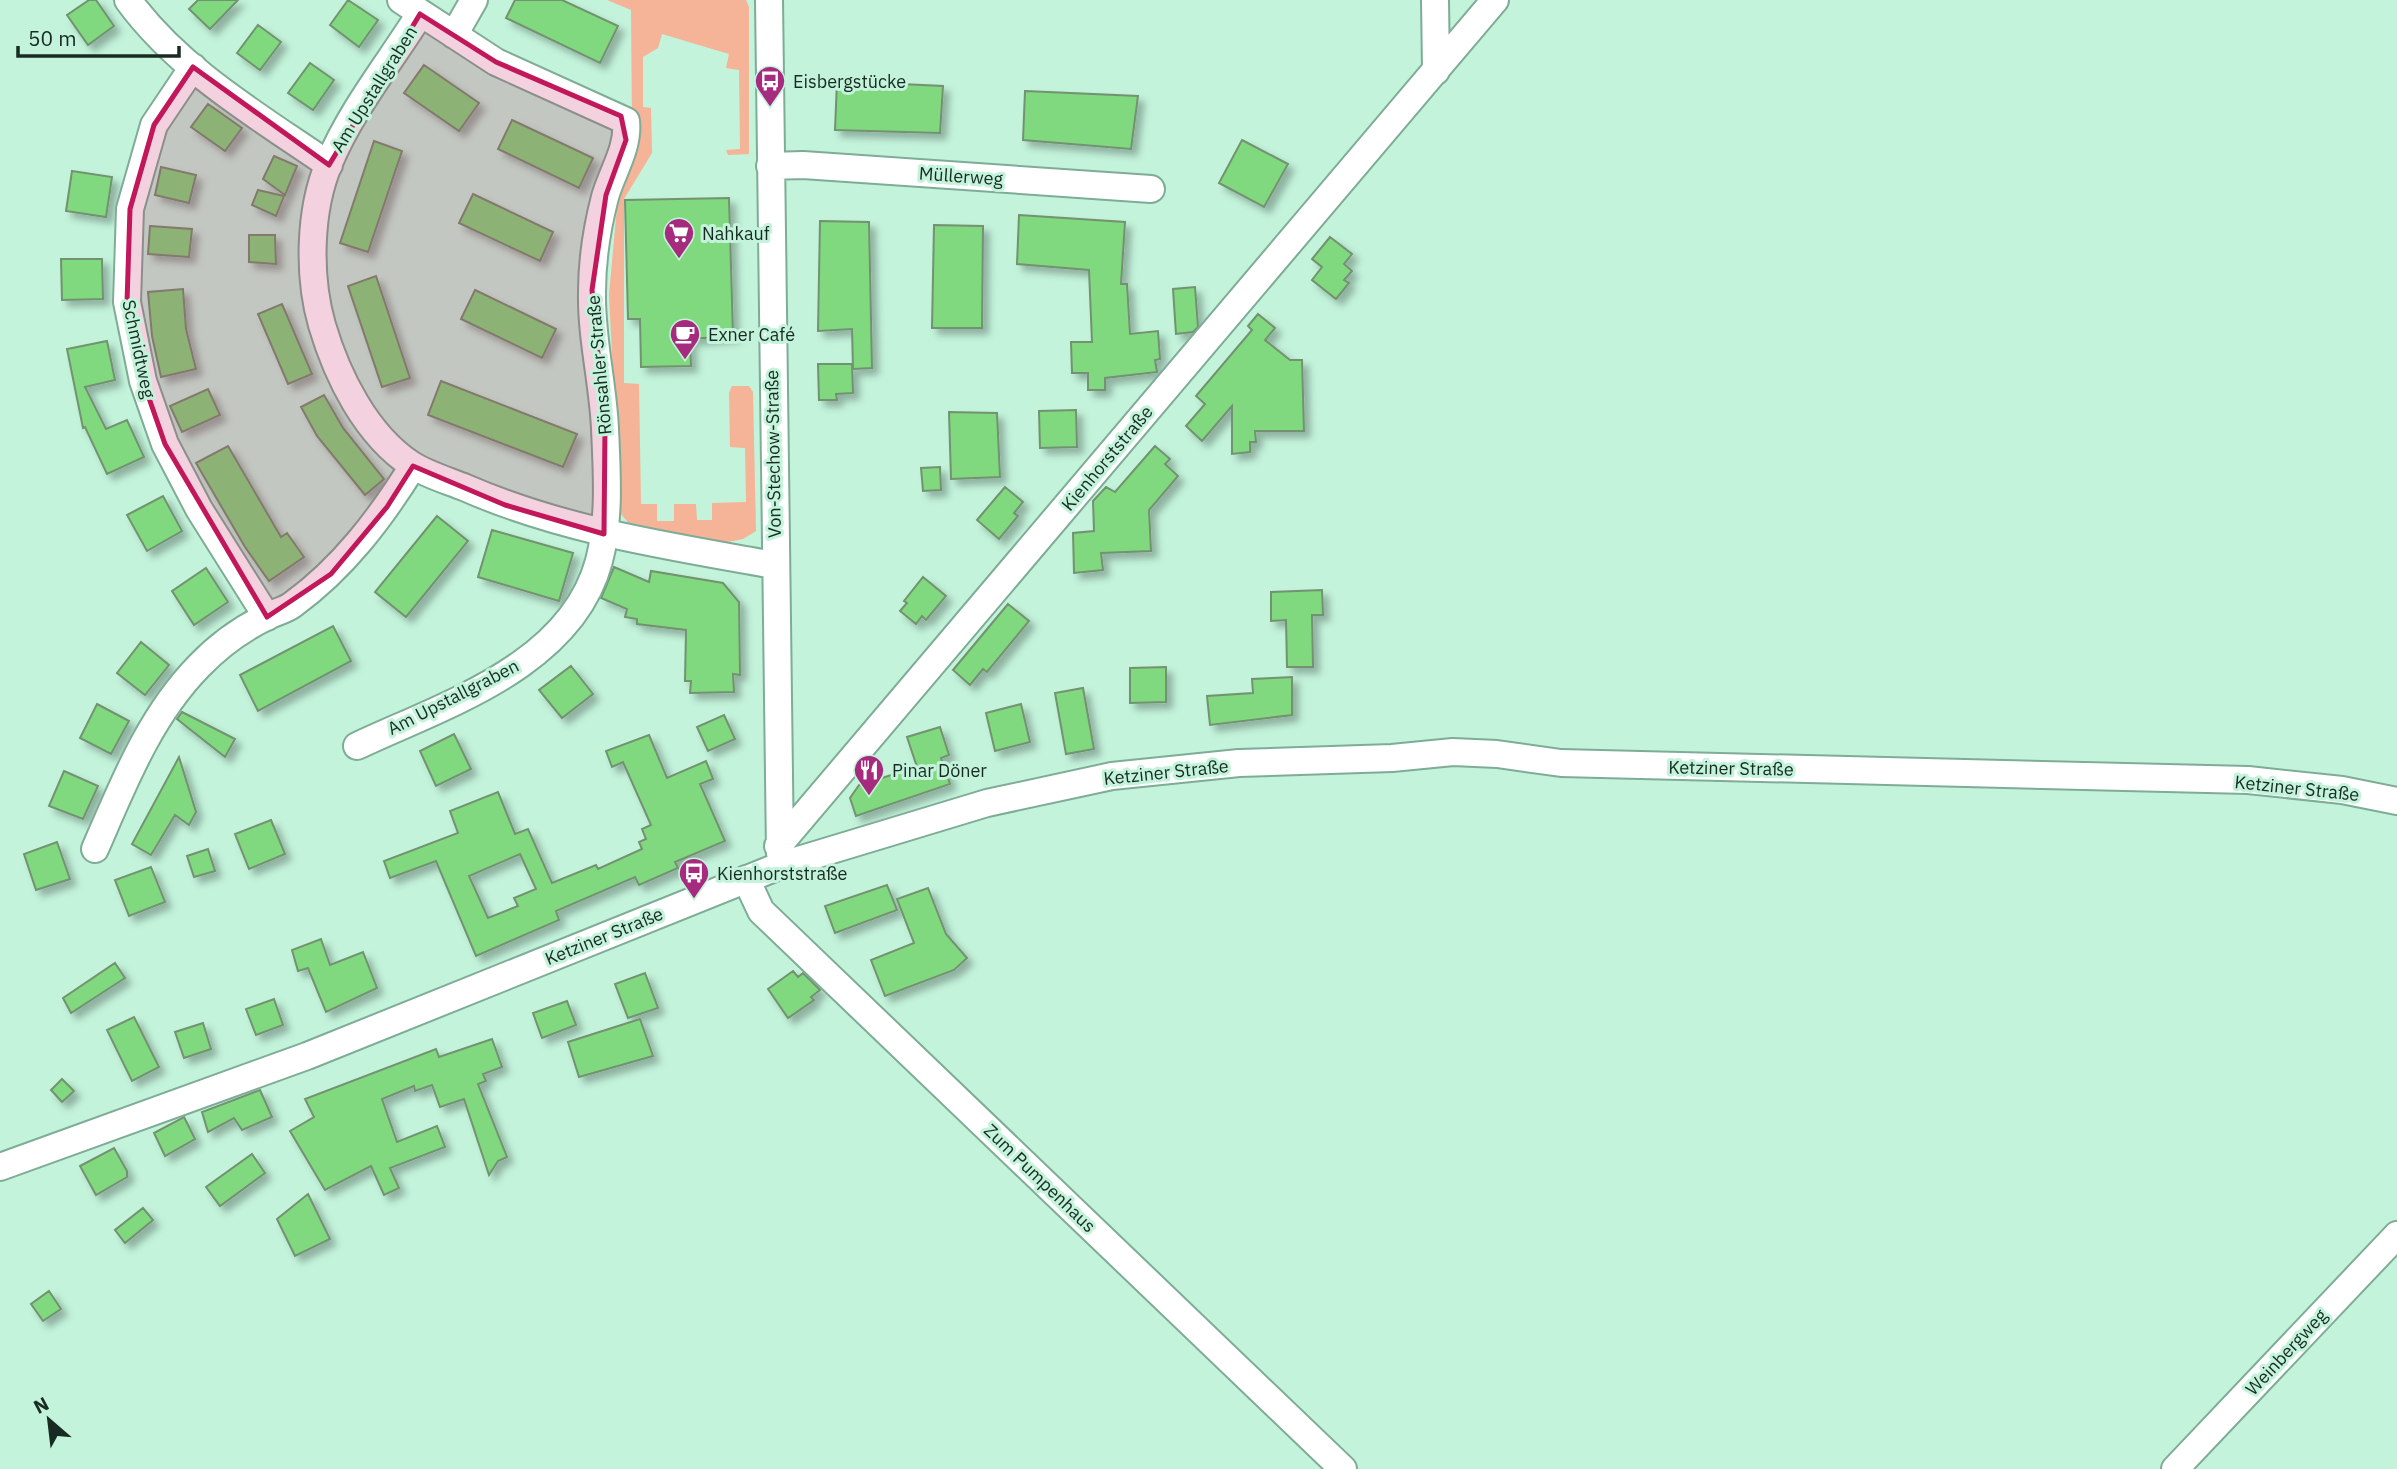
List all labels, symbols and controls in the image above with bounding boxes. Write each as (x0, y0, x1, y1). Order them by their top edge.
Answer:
scale bar (18, 14, 178, 58)
street label: Am Upstallgraben (326, 22, 422, 156)
text: 50 m (28, 24, 77, 52)
bus stop icon: Eisbergstücke (753, 64, 787, 108)
place label: Eisbergstücke (793, 70, 906, 93)
street label: Müllerweg (918, 162, 1004, 190)
supermarket icon: Nahkauf (662, 216, 696, 260)
place label: Nahkauf (702, 222, 770, 245)
street label: Rönsahler Straße (581, 294, 617, 436)
street label: Schmidtweg (117, 298, 161, 401)
cafe icon: Exner Café (668, 317, 702, 361)
place label: Exner Café (708, 323, 795, 346)
street label: Von-Stechow-Straße (760, 370, 786, 538)
street label: Kienhorststraße (1056, 401, 1158, 515)
street label: Am Upstallgraben (383, 654, 523, 740)
restaurant icon: Pinar Döner (852, 753, 886, 797)
street label: Ketziner Straße (1102, 754, 1230, 790)
street label: Ketziner Straße (1668, 755, 1794, 781)
place label: Pinar Döner (892, 759, 987, 782)
street label: Ketziner Straße (2233, 770, 2361, 806)
bus stop icon: Kienhorststraße (677, 856, 711, 900)
place label: Kienhorststraße (717, 862, 848, 885)
street label: Ketziner Straße (542, 902, 666, 970)
street label: Zum Pumpenhaus (979, 1119, 1101, 1237)
street label: Weinbergweg (2240, 1304, 2332, 1400)
north arrow (14, 1385, 84, 1455)
text: N (29, 1391, 53, 1419)

